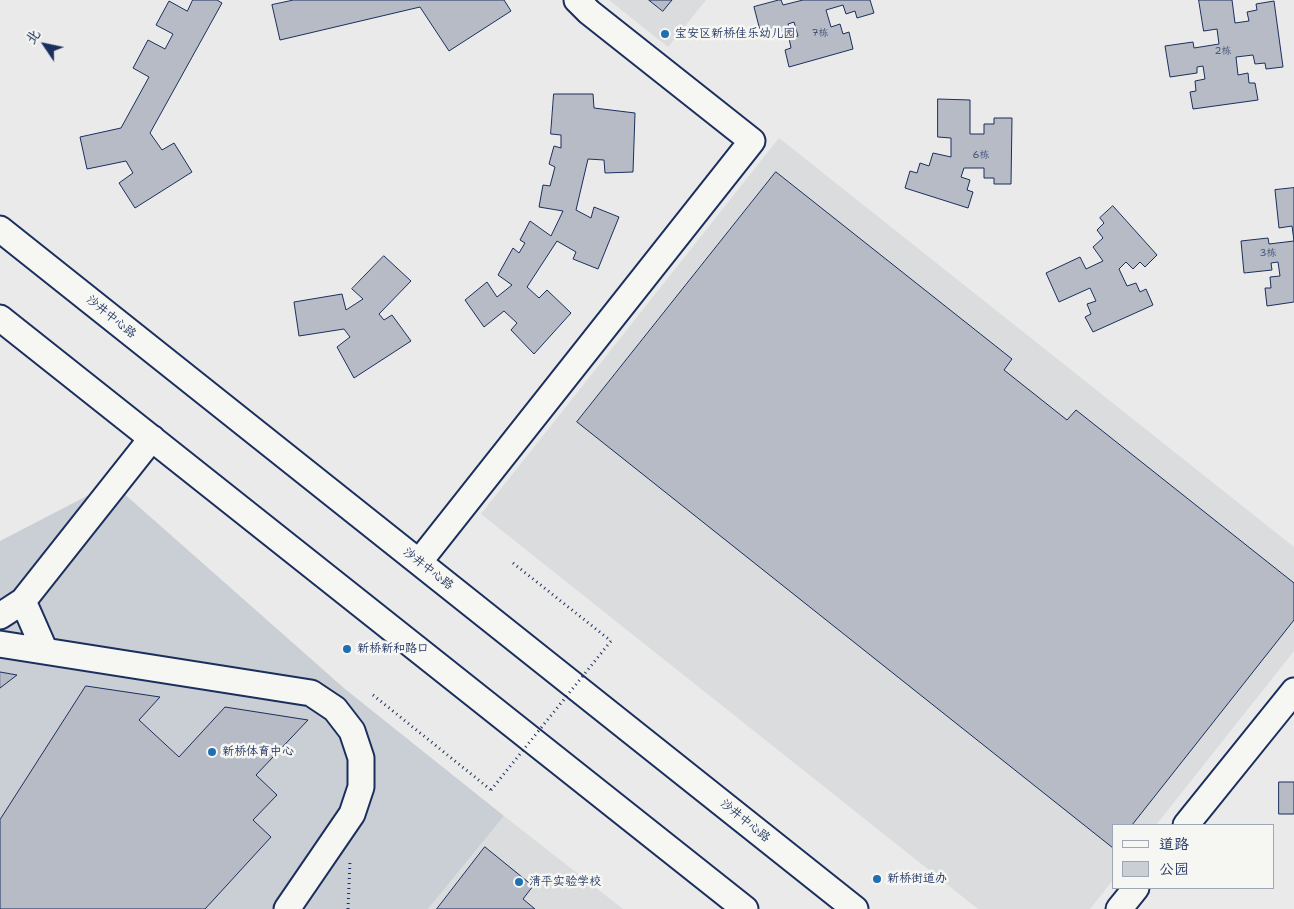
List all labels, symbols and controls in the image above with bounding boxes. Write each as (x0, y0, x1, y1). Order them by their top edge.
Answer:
north arrow (20, 20, 70, 70)
text: 北 (21, 26, 44, 47)
place label: 宝安区新桥佳乐幼儿园 (675, 27, 795, 41)
house number: 7栋 (812, 27, 828, 39)
marker: 宝安区新桥佳乐幼儿园 (659, 28, 671, 40)
house number: 2栋 (1215, 45, 1231, 57)
house number: 6栋 (973, 149, 989, 161)
house number: 3栋 (1260, 247, 1276, 259)
street label: 沙井中心路 (83, 293, 139, 341)
street label: 沙井中心路 (400, 545, 456, 593)
place label: 新桥新和路口 (357, 642, 429, 656)
marker: 新桥新和路口 (341, 643, 353, 655)
place label: 新桥体育中心 (222, 745, 294, 759)
marker: 新桥体育中心 (206, 746, 218, 758)
street label: 沙井中心路 (717, 797, 773, 845)
legend (1112, 824, 1274, 889)
text: 道路 (1159, 834, 1189, 854)
text: 公园 (1159, 859, 1189, 879)
place label: 新桥街道办 (887, 872, 947, 886)
marker: 新桥街道办 (871, 873, 883, 885)
place label: 清平实验学校 (529, 875, 601, 889)
marker: 清平实验学校 (513, 876, 525, 888)

